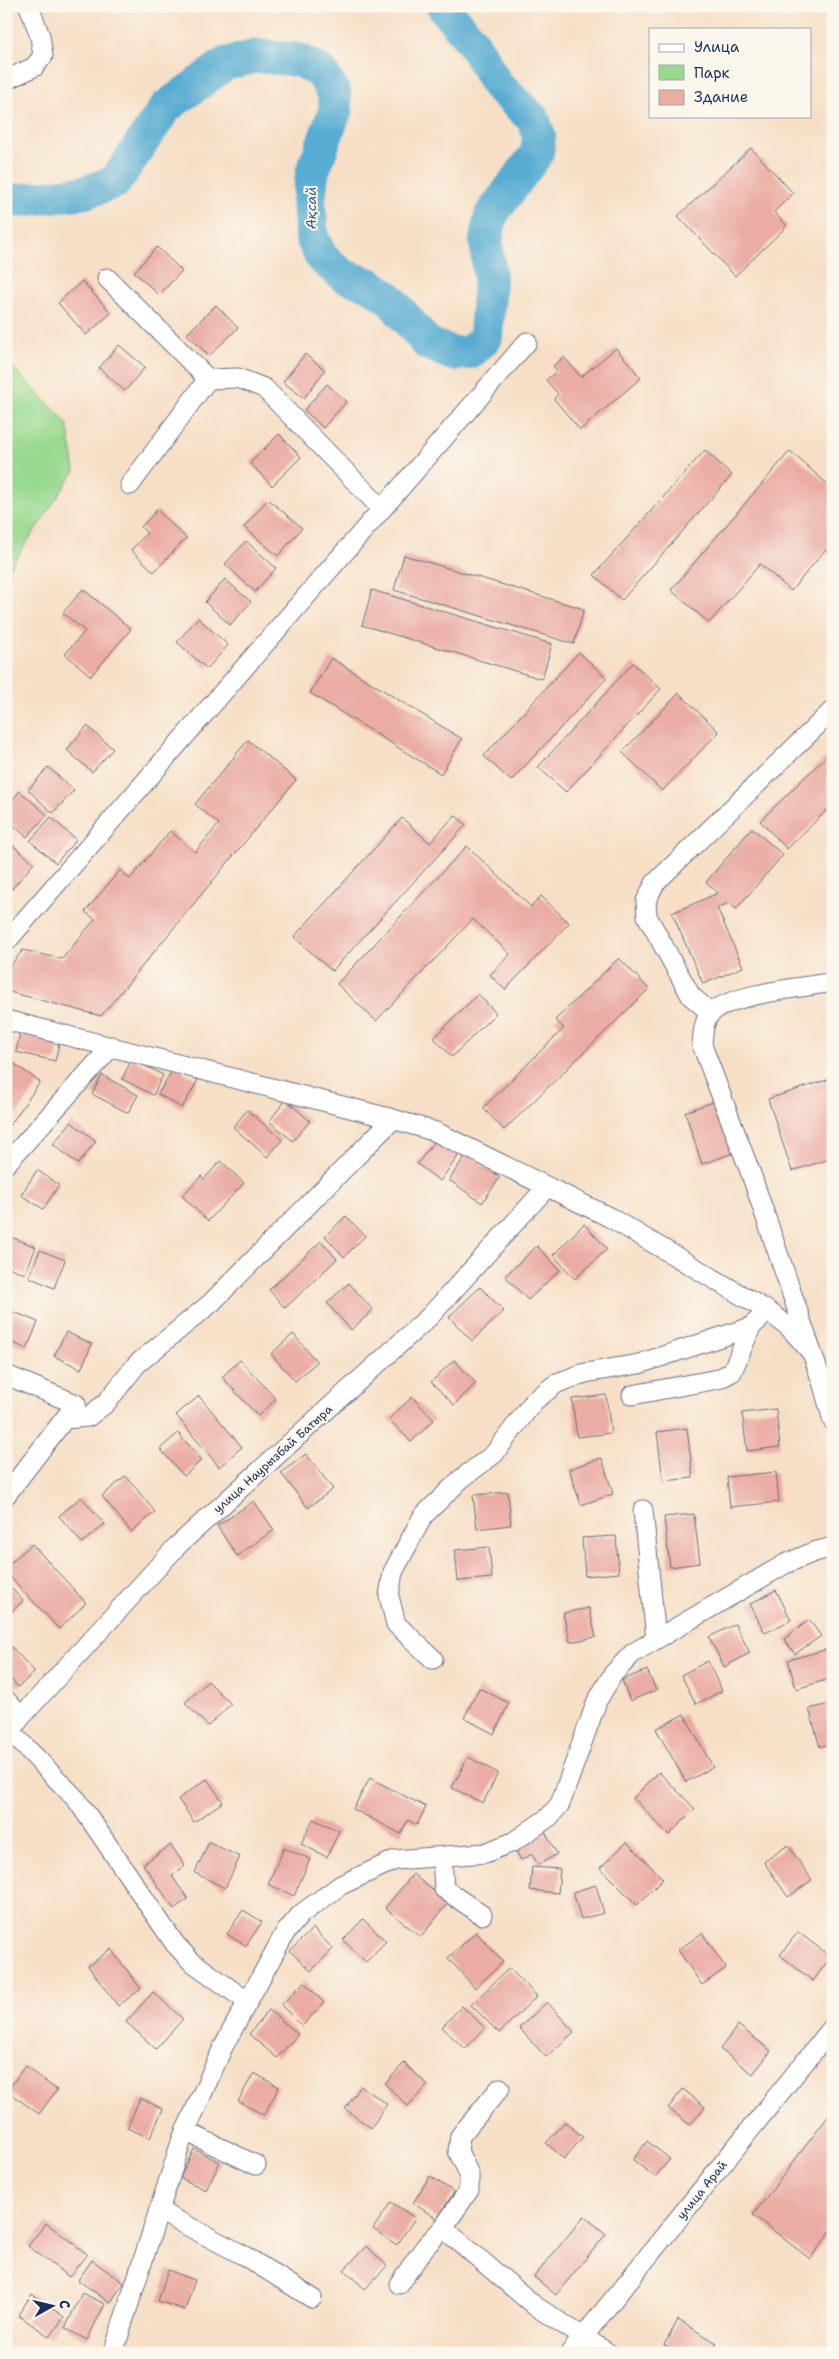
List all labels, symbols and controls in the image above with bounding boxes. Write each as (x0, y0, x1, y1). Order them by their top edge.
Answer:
legend (649, 28, 812, 118)
text: Улица (694, 37, 740, 57)
text: Парк (694, 63, 730, 83)
text: Здание (694, 87, 748, 107)
water label: Ақсай (302, 187, 320, 229)
street label: улица Наурызбай Батыра (210, 1401, 336, 1517)
street label: улица Арай (673, 2157, 731, 2223)
north arrow (28, 2282, 78, 2332)
text: С (55, 2299, 74, 2310)

